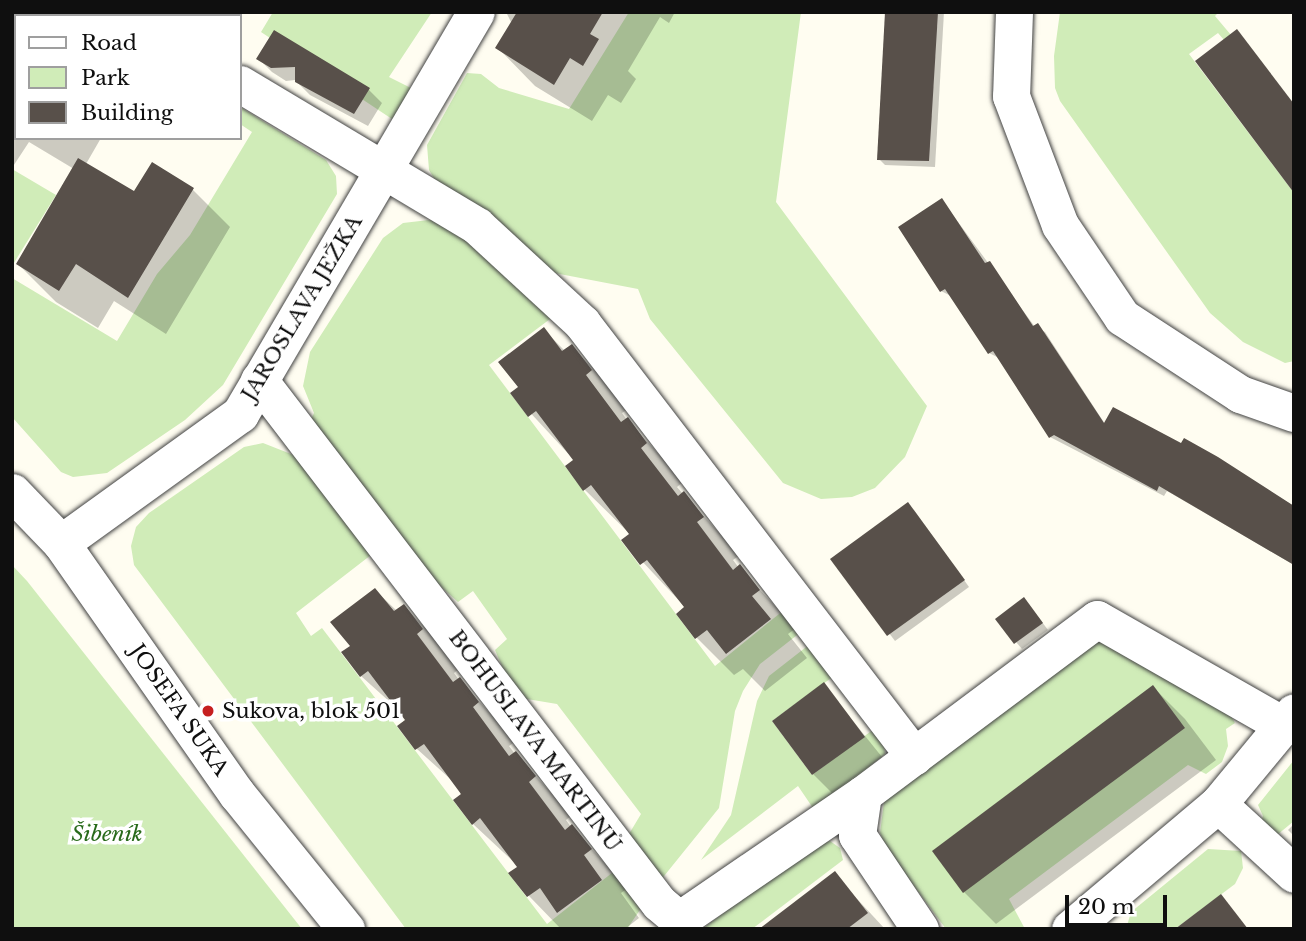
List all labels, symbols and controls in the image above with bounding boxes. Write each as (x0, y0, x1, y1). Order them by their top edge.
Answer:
legend (14, 14, 242, 140)
text: Road (81, 30, 137, 56)
text: Park (81, 65, 130, 91)
text: Building (81, 100, 173, 126)
street label: JAROSLAVA JEŽKA (236, 210, 368, 406)
street label: BOHUSLAVA MARTINŮ (443, 625, 627, 857)
street label: JOSEFA SUKA (124, 639, 234, 781)
place label: Sukova, blok 501 (222, 698, 401, 724)
marker: Sukova, blok 501 (200, 703, 216, 719)
park label: Šibeník (71, 821, 143, 847)
scale bar (1068, 881, 1170, 925)
text: 20 m (1078, 894, 1135, 920)

